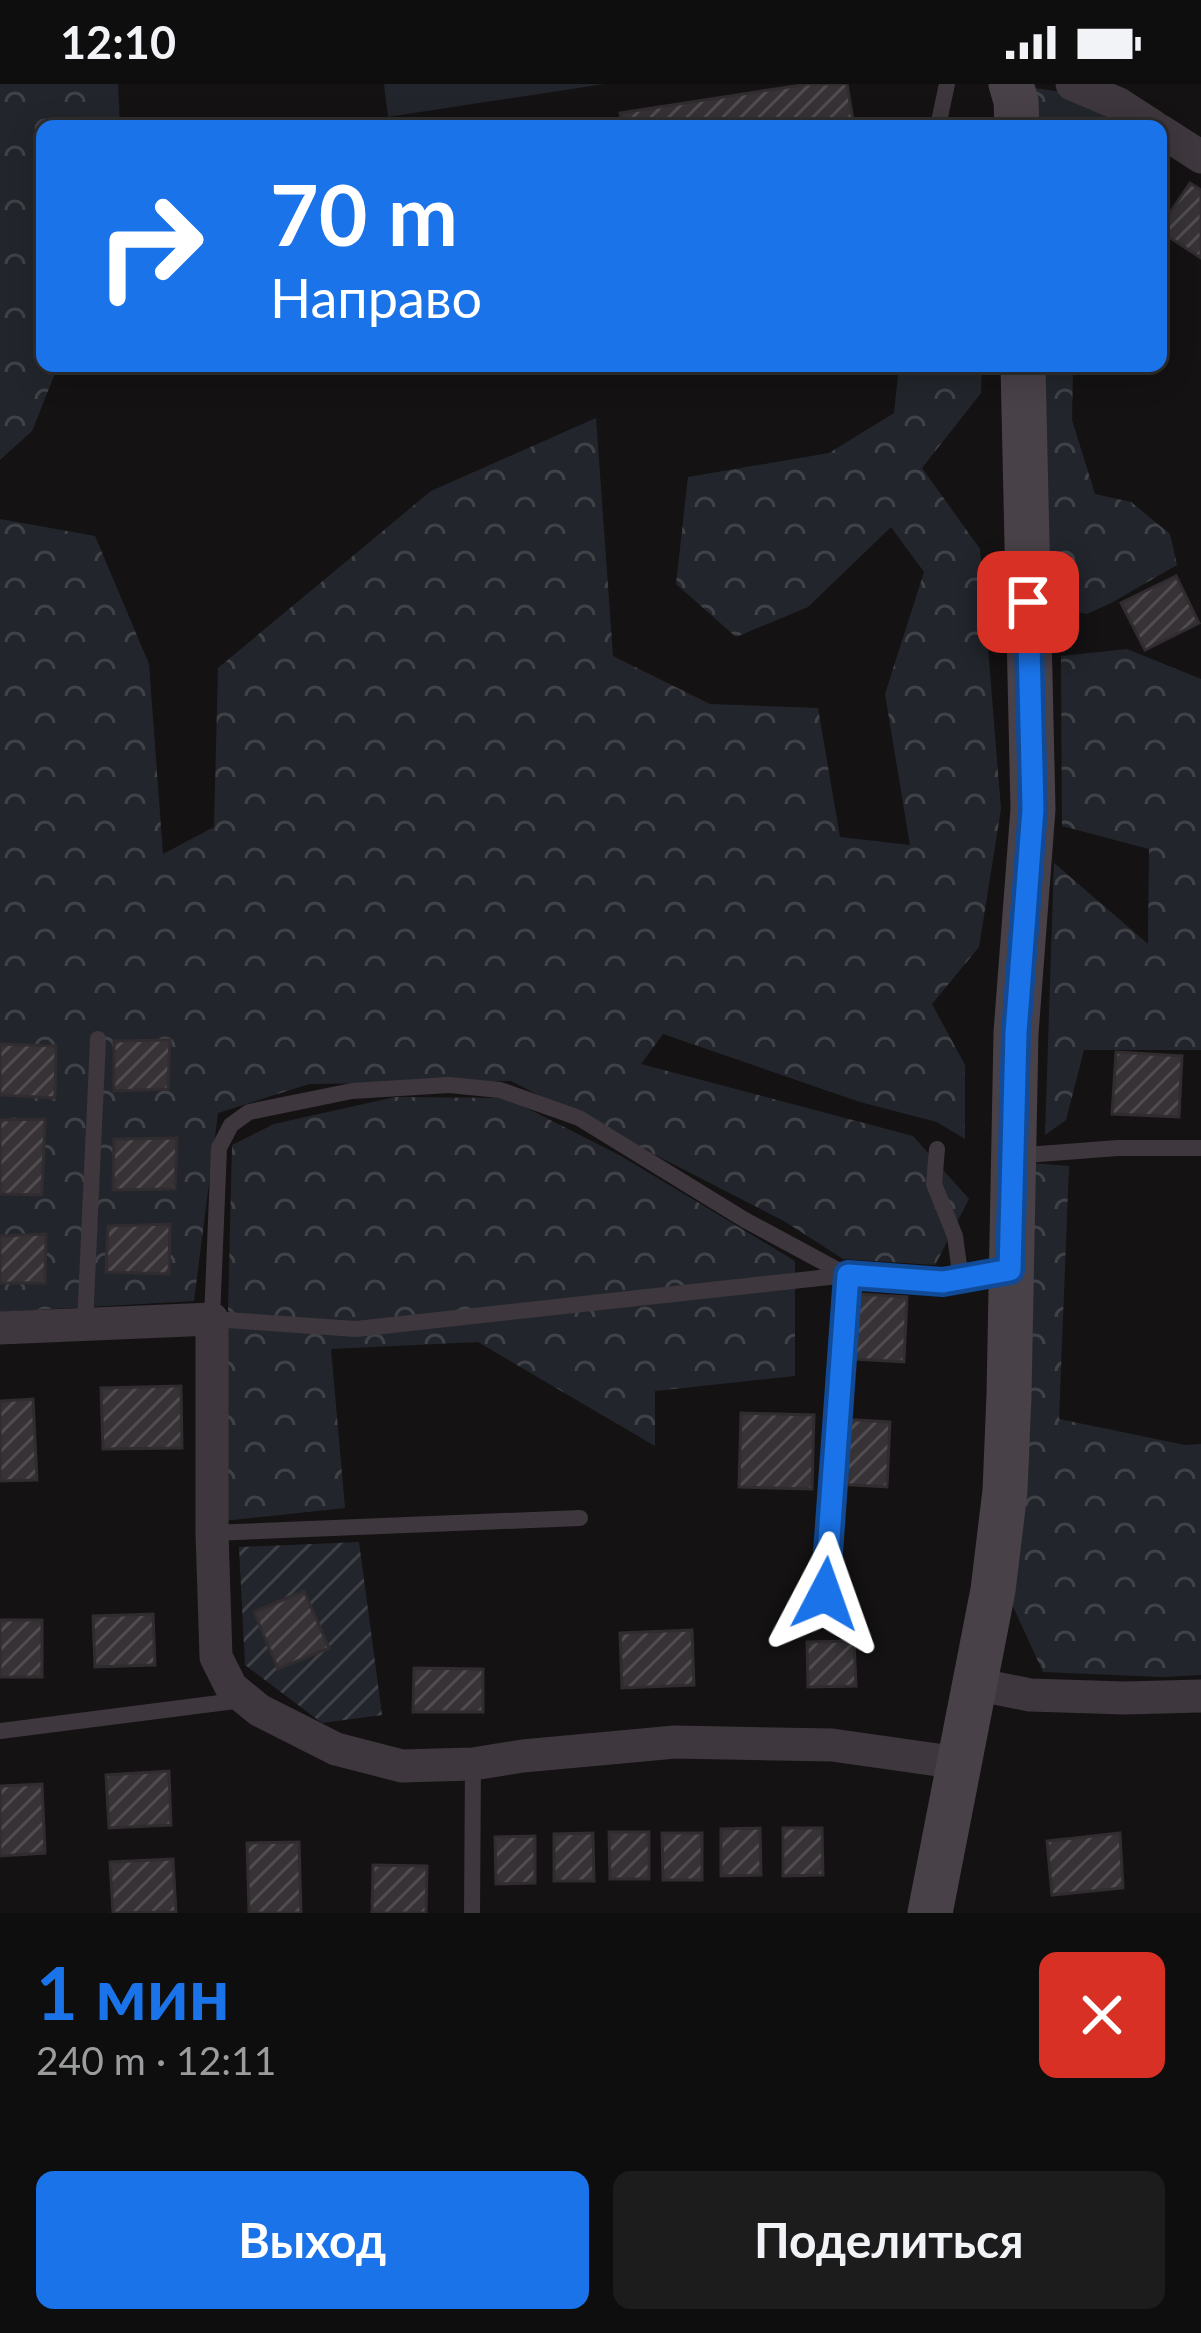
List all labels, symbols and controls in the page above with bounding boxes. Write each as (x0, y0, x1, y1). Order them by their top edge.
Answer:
text: 12:10 (60, 15, 176, 69)
text: 70 m (270, 163, 458, 264)
icon: right (72, 168, 228, 324)
text: Направо (270, 265, 482, 330)
pin (977, 551, 1079, 653)
icon: arrive (995, 569, 1061, 635)
position arrow (762, 1531, 888, 1657)
text: 1 мин (36, 1949, 230, 2035)
button: close (1039, 1952, 1165, 2078)
text: 240 m · 12:11 (36, 2037, 276, 2083)
button: Выход (36, 2171, 589, 2309)
button: Поделиться (613, 2171, 1165, 2309)

